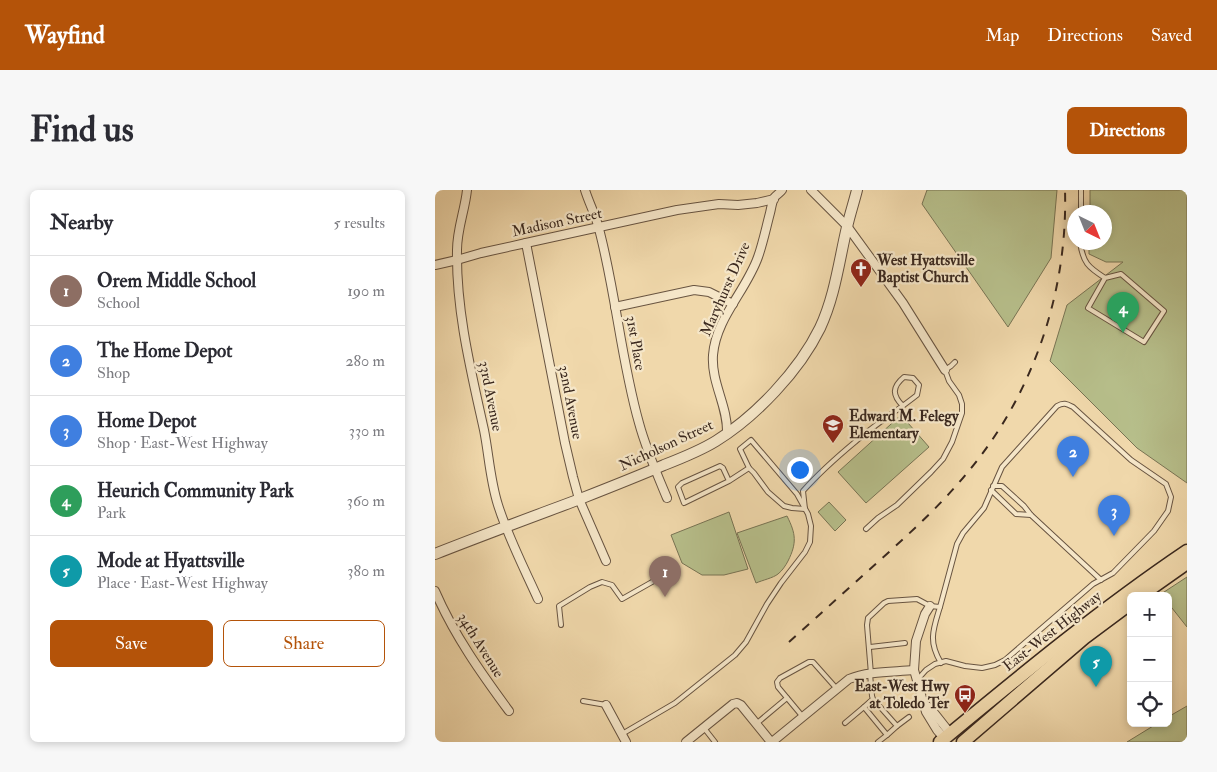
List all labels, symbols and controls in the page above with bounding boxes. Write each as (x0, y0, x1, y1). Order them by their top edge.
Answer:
text: Wayfind (25, 20, 105, 51)
text: Map (986, 24, 1019, 47)
text: Directions (1047, 24, 1123, 47)
text: Saved (1151, 24, 1192, 47)
button: Directions (1067, 107, 1187, 154)
text: Find us (30, 108, 134, 152)
street label: Madison Street (510, 204, 604, 241)
north arrow (1067, 205, 1112, 250)
text: Nearby (50, 209, 113, 236)
text: 5 results (334, 213, 385, 233)
street label: Maryhurst Drive (696, 239, 755, 339)
place label: West Hyattsville Baptist Church (876, 251, 975, 288)
church icon: West Hyattsville Baptist Church (849, 257, 873, 288)
text: Orem Middle School (97, 269, 256, 293)
text: 1 (63, 281, 69, 301)
text: 190 m (347, 281, 385, 301)
pin: 4 (1107, 292, 1139, 333)
text: School (97, 293, 140, 313)
street label: 31st Place (621, 314, 650, 372)
text: The Home Depot (97, 339, 232, 363)
text: 2 (62, 351, 70, 371)
text: 280 m (345, 351, 385, 371)
street label: 33rd Avenue (474, 359, 507, 433)
text: Shop (97, 363, 130, 383)
street label: 32nd Avenue (554, 363, 587, 441)
place label: Edward M. Felegy Elementary (849, 407, 960, 444)
text: Home Depot (97, 409, 196, 433)
school or university icon: Edward M. Felegy Elementary (821, 413, 845, 444)
street label: Nicholson Street (616, 415, 716, 476)
text: 3 (63, 421, 69, 441)
text: 330 m (349, 421, 385, 441)
text: Shop · East-West Highway (97, 433, 268, 453)
pin: 2 (1057, 436, 1089, 477)
your location (787, 457, 813, 483)
text: Heurich Community Park (97, 479, 294, 503)
text: 4 (62, 491, 70, 511)
text: 360 m (347, 491, 385, 511)
pin: 3 (1098, 495, 1130, 536)
text: Park (97, 503, 126, 523)
text: Mode at Hyattsville (97, 549, 245, 573)
pin: 1 (649, 556, 681, 597)
text: 5 (62, 561, 70, 581)
text: 380 m (347, 561, 385, 581)
text: Place · East-West Highway (97, 573, 268, 593)
street label: East-West Highway (999, 587, 1106, 676)
map controls (1127, 592, 1172, 727)
button: + (1127, 592, 1172, 637)
street label: 34th Avenue (453, 609, 508, 681)
button: Save (50, 620, 213, 667)
button: Share (223, 620, 385, 667)
button: − (1127, 637, 1172, 682)
pin: 5 (1080, 646, 1112, 687)
place label: East-West Hwy at Toledo Ter (854, 677, 950, 713)
button: locate (1127, 682, 1172, 727)
bus stop icon: East-West Hwy at Toledo Ter (953, 683, 977, 714)

